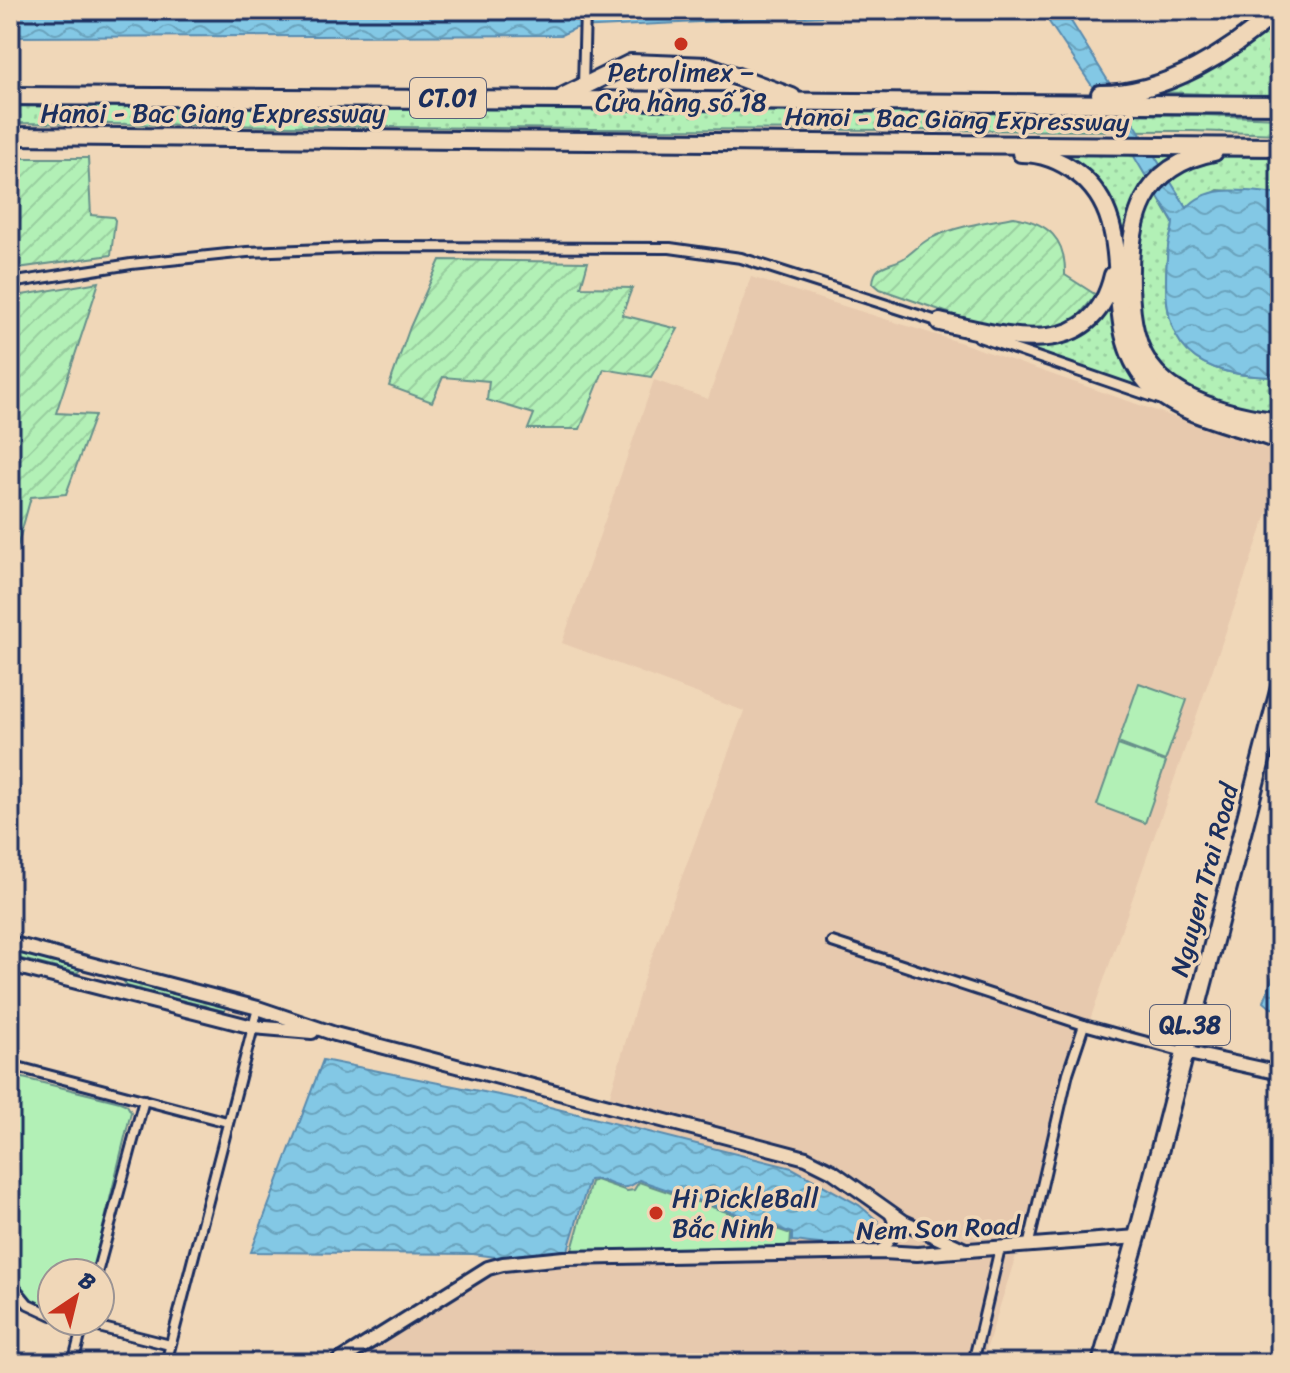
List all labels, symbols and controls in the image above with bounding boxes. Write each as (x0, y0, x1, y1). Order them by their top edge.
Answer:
marker: Petrolimex – Cửa hàng số 18 (672, 35, 690, 53)
place label: Petrolimex – Cửa hàng số 18 (595, 49, 767, 125)
road number: CT.01 (410, 78, 486, 118)
street label: Hanoi - Bac Giang Expressway (41, 90, 386, 136)
street label: Hanoi - Bac Giang Expressway (784, 93, 1130, 145)
street label: Nguyen Trai Road (1156, 776, 1252, 982)
road number: QL.38 (1150, 1005, 1230, 1045)
place label: Hi PickleBall Bắc Ninh (672, 1175, 819, 1251)
street label: Nem Son Road (855, 1202, 1023, 1254)
marker: Hi PickleBall Bắc Ninh (647, 1204, 665, 1222)
north arrow (36, 1257, 116, 1337)
text: B (70, 1261, 104, 1301)

